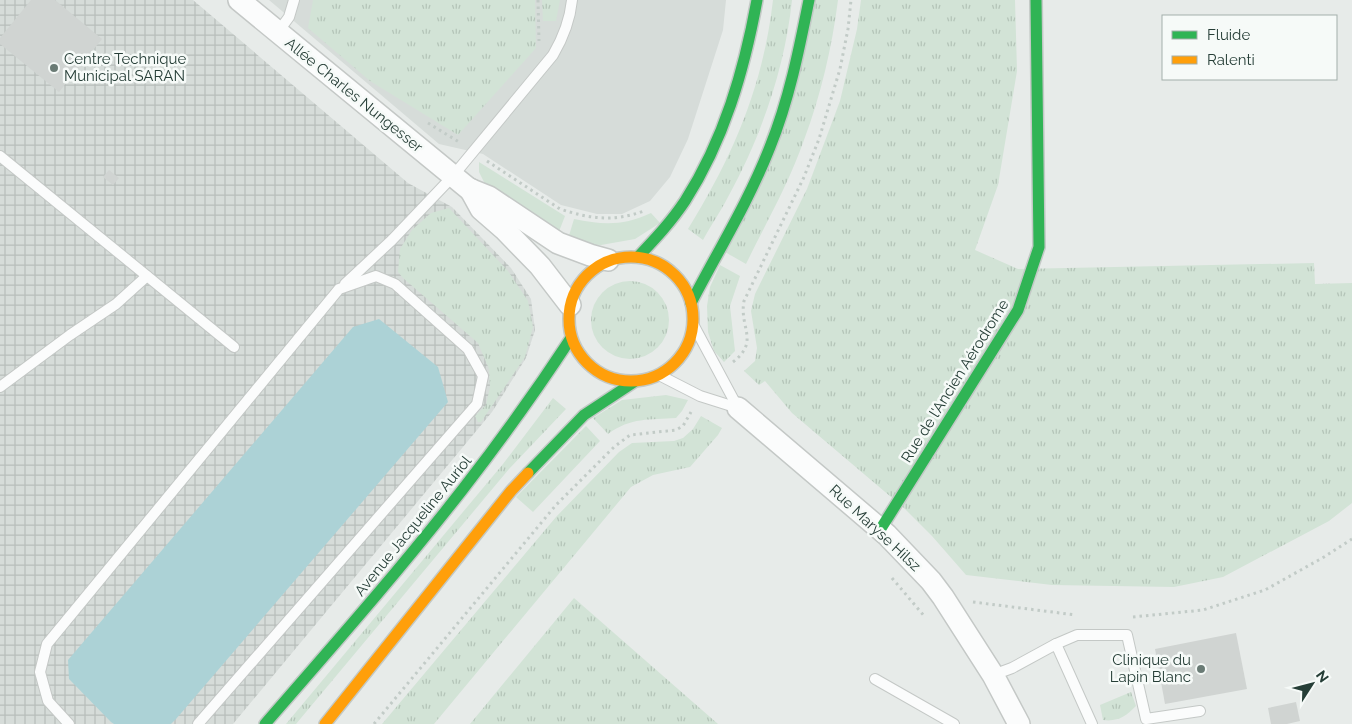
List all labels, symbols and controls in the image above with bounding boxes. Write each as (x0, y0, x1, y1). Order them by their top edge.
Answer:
legend (1162, 15, 1337, 80)
text: Fluide (1207, 26, 1250, 44)
street label: Allée Charles Nungesser (281, 34, 427, 157)
place label: Centre Technique Municipal SARAN (64, 50, 186, 85)
text: Ralenti (1207, 51, 1255, 69)
marker: Centre Technique Municipal SARAN (48, 62, 60, 74)
street label: Rue de l'Ancien Aérodrome (897, 296, 1013, 466)
street label: Avenue Jacqueline Auriol (351, 452, 476, 600)
street label: Rue Maryse Hilsz (825, 481, 925, 575)
place label: Clinique du Lapin Blanc (1110, 651, 1191, 686)
north arrow (1287, 659, 1337, 709)
marker: Clinique du Lapin Blanc (1195, 663, 1207, 675)
text: N (1313, 667, 1332, 685)

